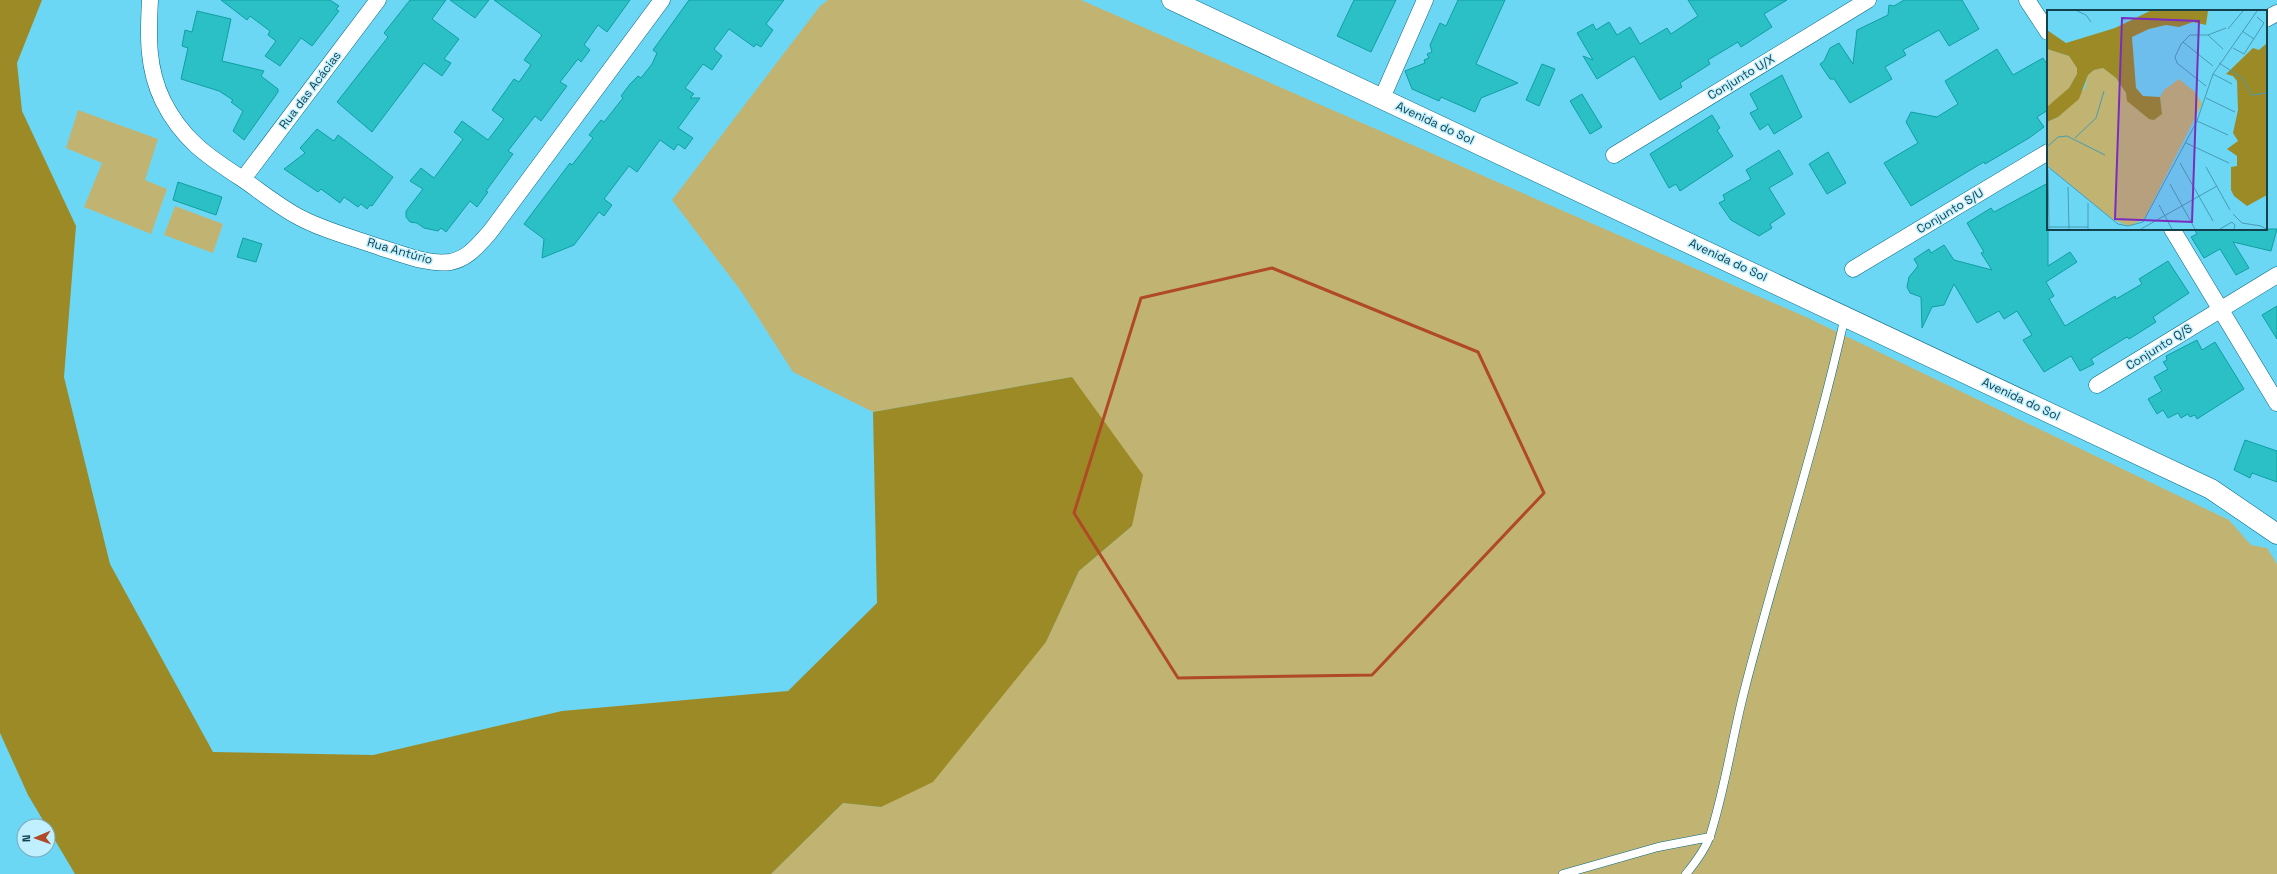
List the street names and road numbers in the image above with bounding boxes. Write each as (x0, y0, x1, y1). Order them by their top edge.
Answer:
street label: Rua das Acácias (275, 48, 345, 132)
street label: Conjunto U/X (1704, 50, 1778, 103)
street label: Avenida do Sol (1393, 98, 1477, 148)
street label: Conjunto S/U (1914, 185, 1986, 237)
street label: Rua Antúrio (365, 234, 435, 268)
street label: Avenida do Sol (1686, 235, 1770, 285)
street label: Conjunto Q/S (2123, 320, 2195, 374)
street label: Avenida do Sol (1979, 374, 2063, 424)

